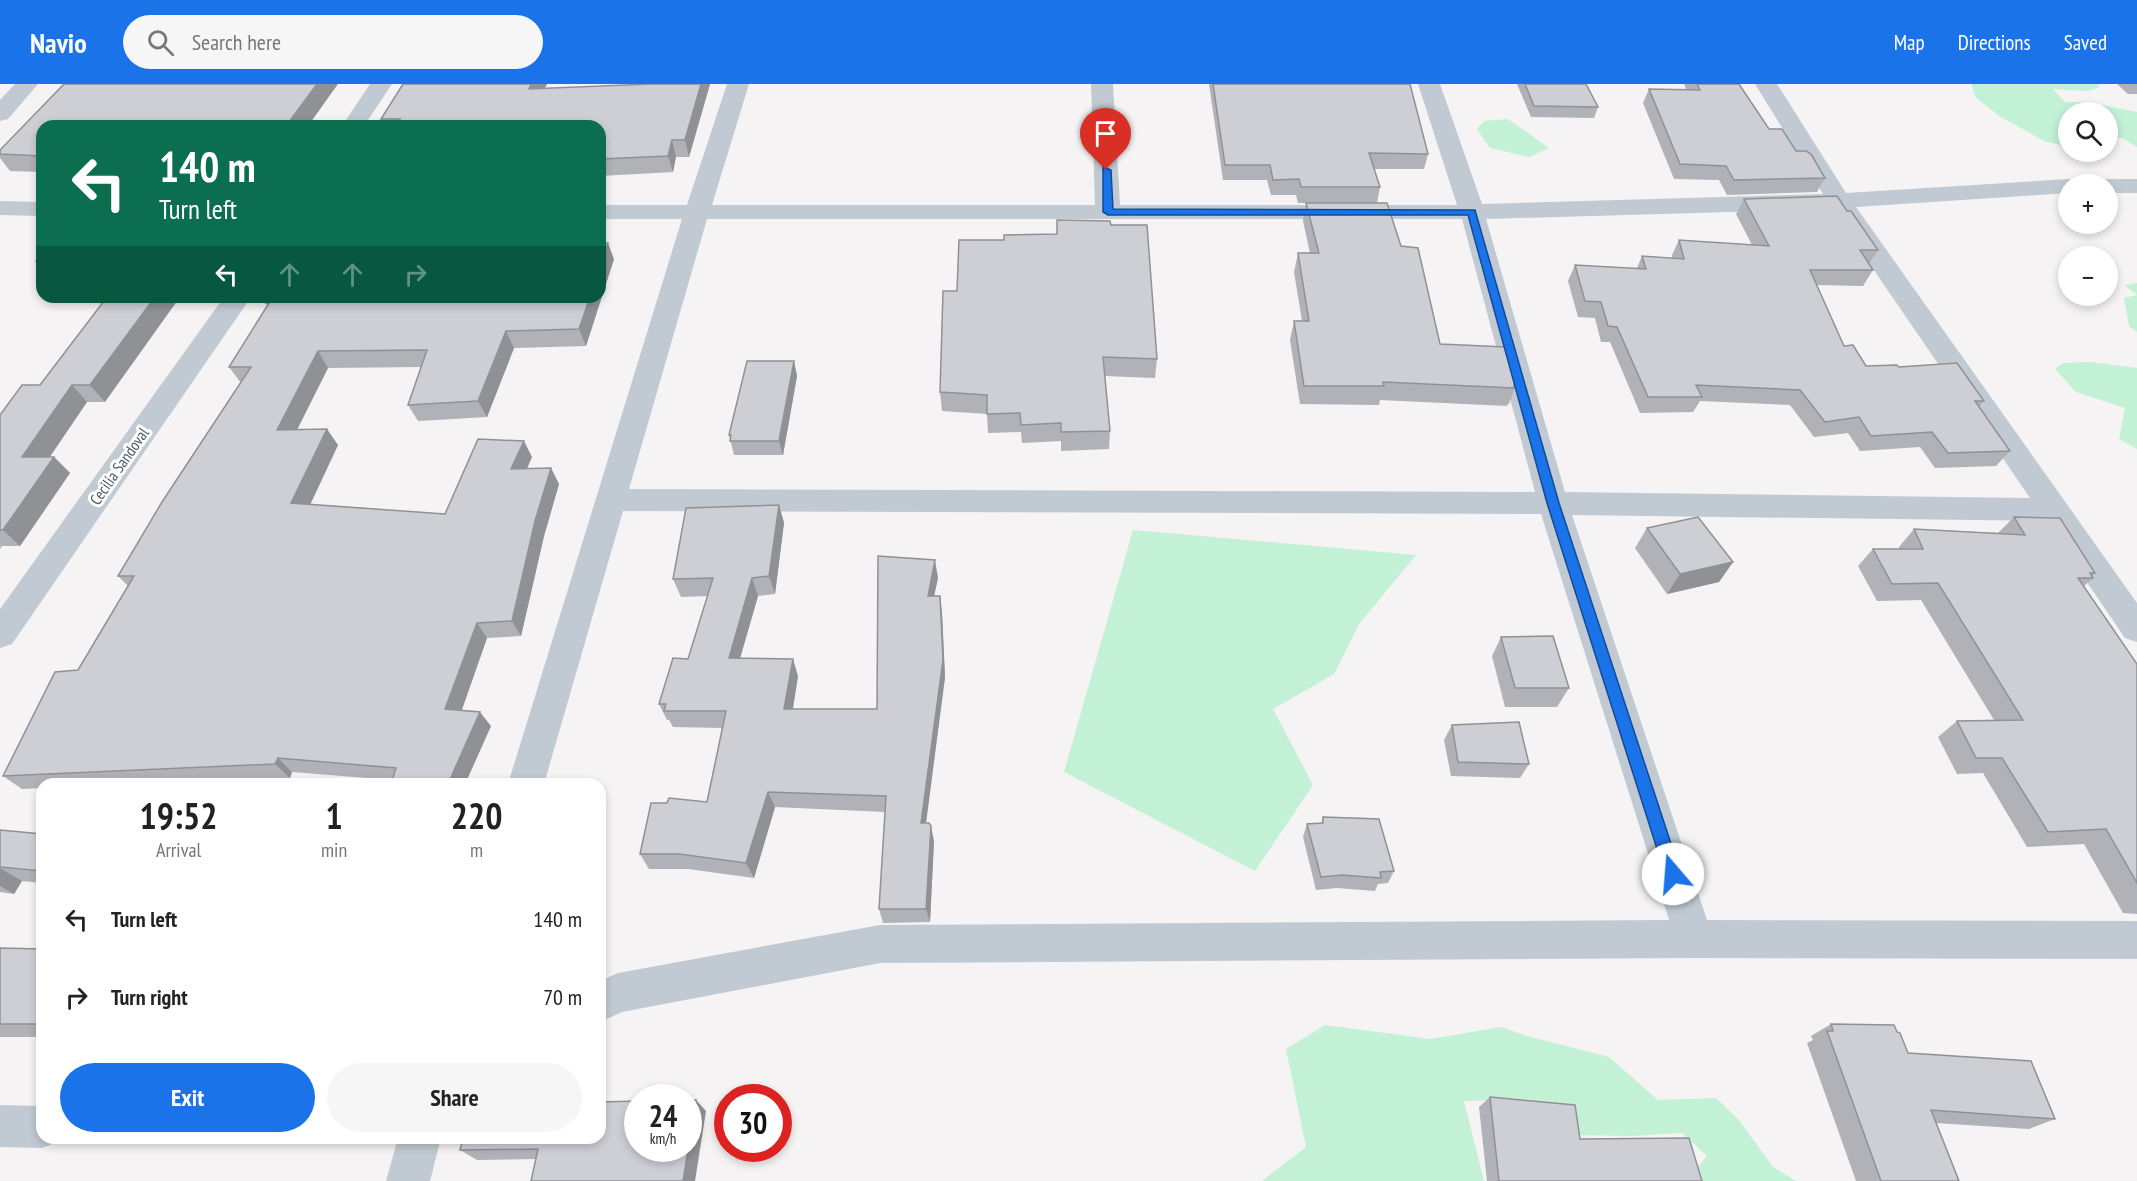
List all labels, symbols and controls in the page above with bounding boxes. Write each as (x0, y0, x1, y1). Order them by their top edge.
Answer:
search box (123, 15, 543, 69)
text: Navio (30, 24, 87, 61)
icon: search (144, 26, 177, 59)
text: Search here (192, 28, 281, 56)
text: Map (1894, 29, 1925, 56)
text: Directions (1958, 29, 2031, 56)
text: Saved (2064, 29, 2107, 56)
map controls (2058, 102, 2118, 306)
button: search (2058, 102, 2118, 162)
pin (1080, 108, 1131, 170)
icon: arrive (1089, 117, 1122, 150)
text: 140 m (159, 139, 256, 194)
icon: left (60, 144, 138, 222)
button: + (2058, 174, 2118, 234)
text: Turn left (159, 192, 237, 226)
button: − (2058, 246, 2118, 306)
icon: left (210, 258, 243, 291)
icon: ahead (273, 258, 306, 291)
icon: ahead (336, 258, 369, 291)
icon: right (399, 258, 432, 291)
street label: Cecilia Sandoval (85, 423, 153, 509)
text: 19:52 (140, 792, 217, 839)
text: 1 (325, 792, 343, 839)
text: 220 (451, 792, 502, 839)
text: Arrival (156, 837, 201, 863)
text: min (321, 837, 347, 863)
text: m (470, 837, 483, 863)
position arrow (1641, 842, 1705, 906)
icon: left (60, 903, 93, 936)
text: Turn left (111, 905, 177, 933)
text: 140 m (533, 905, 582, 933)
icon: right (60, 981, 93, 1014)
text: Turn right (111, 983, 188, 1011)
text: 70 m (543, 983, 582, 1011)
button: Exit (60, 1063, 315, 1132)
button: Share (327, 1063, 582, 1132)
speed limit sign: 30 (714, 1084, 792, 1162)
text: 24 (649, 1096, 677, 1135)
text: km/h (650, 1129, 676, 1148)

